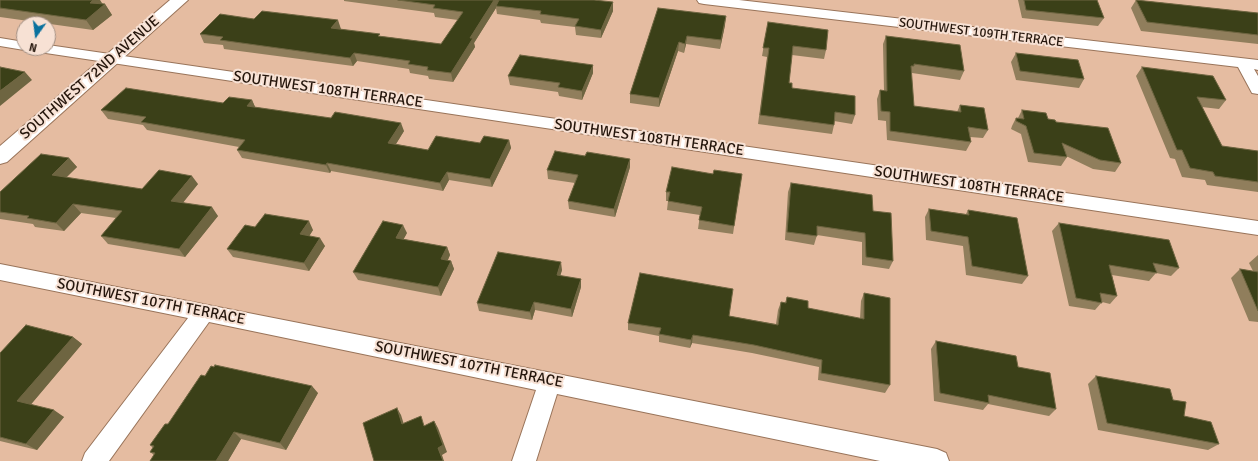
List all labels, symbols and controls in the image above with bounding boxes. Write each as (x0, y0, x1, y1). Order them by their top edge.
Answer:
street label: SOUTHWEST 72ND AVENUE (16, 12, 164, 144)
street label: SOUTHWEST 109TH TERRACE (898, 15, 1064, 51)
north arrow (16, 16, 56, 56)
street label: SOUTHWEST 108TH TERRACE (232, 68, 424, 112)
street label: SOUTHWEST 108TH TERRACE (553, 116, 745, 160)
street label: SOUTHWEST 108TH TERRACE (873, 163, 1065, 207)
street label: SOUTHWEST 107TH TERRACE (56, 275, 246, 329)
street label: SOUTHWEST 107TH TERRACE (374, 338, 564, 392)

